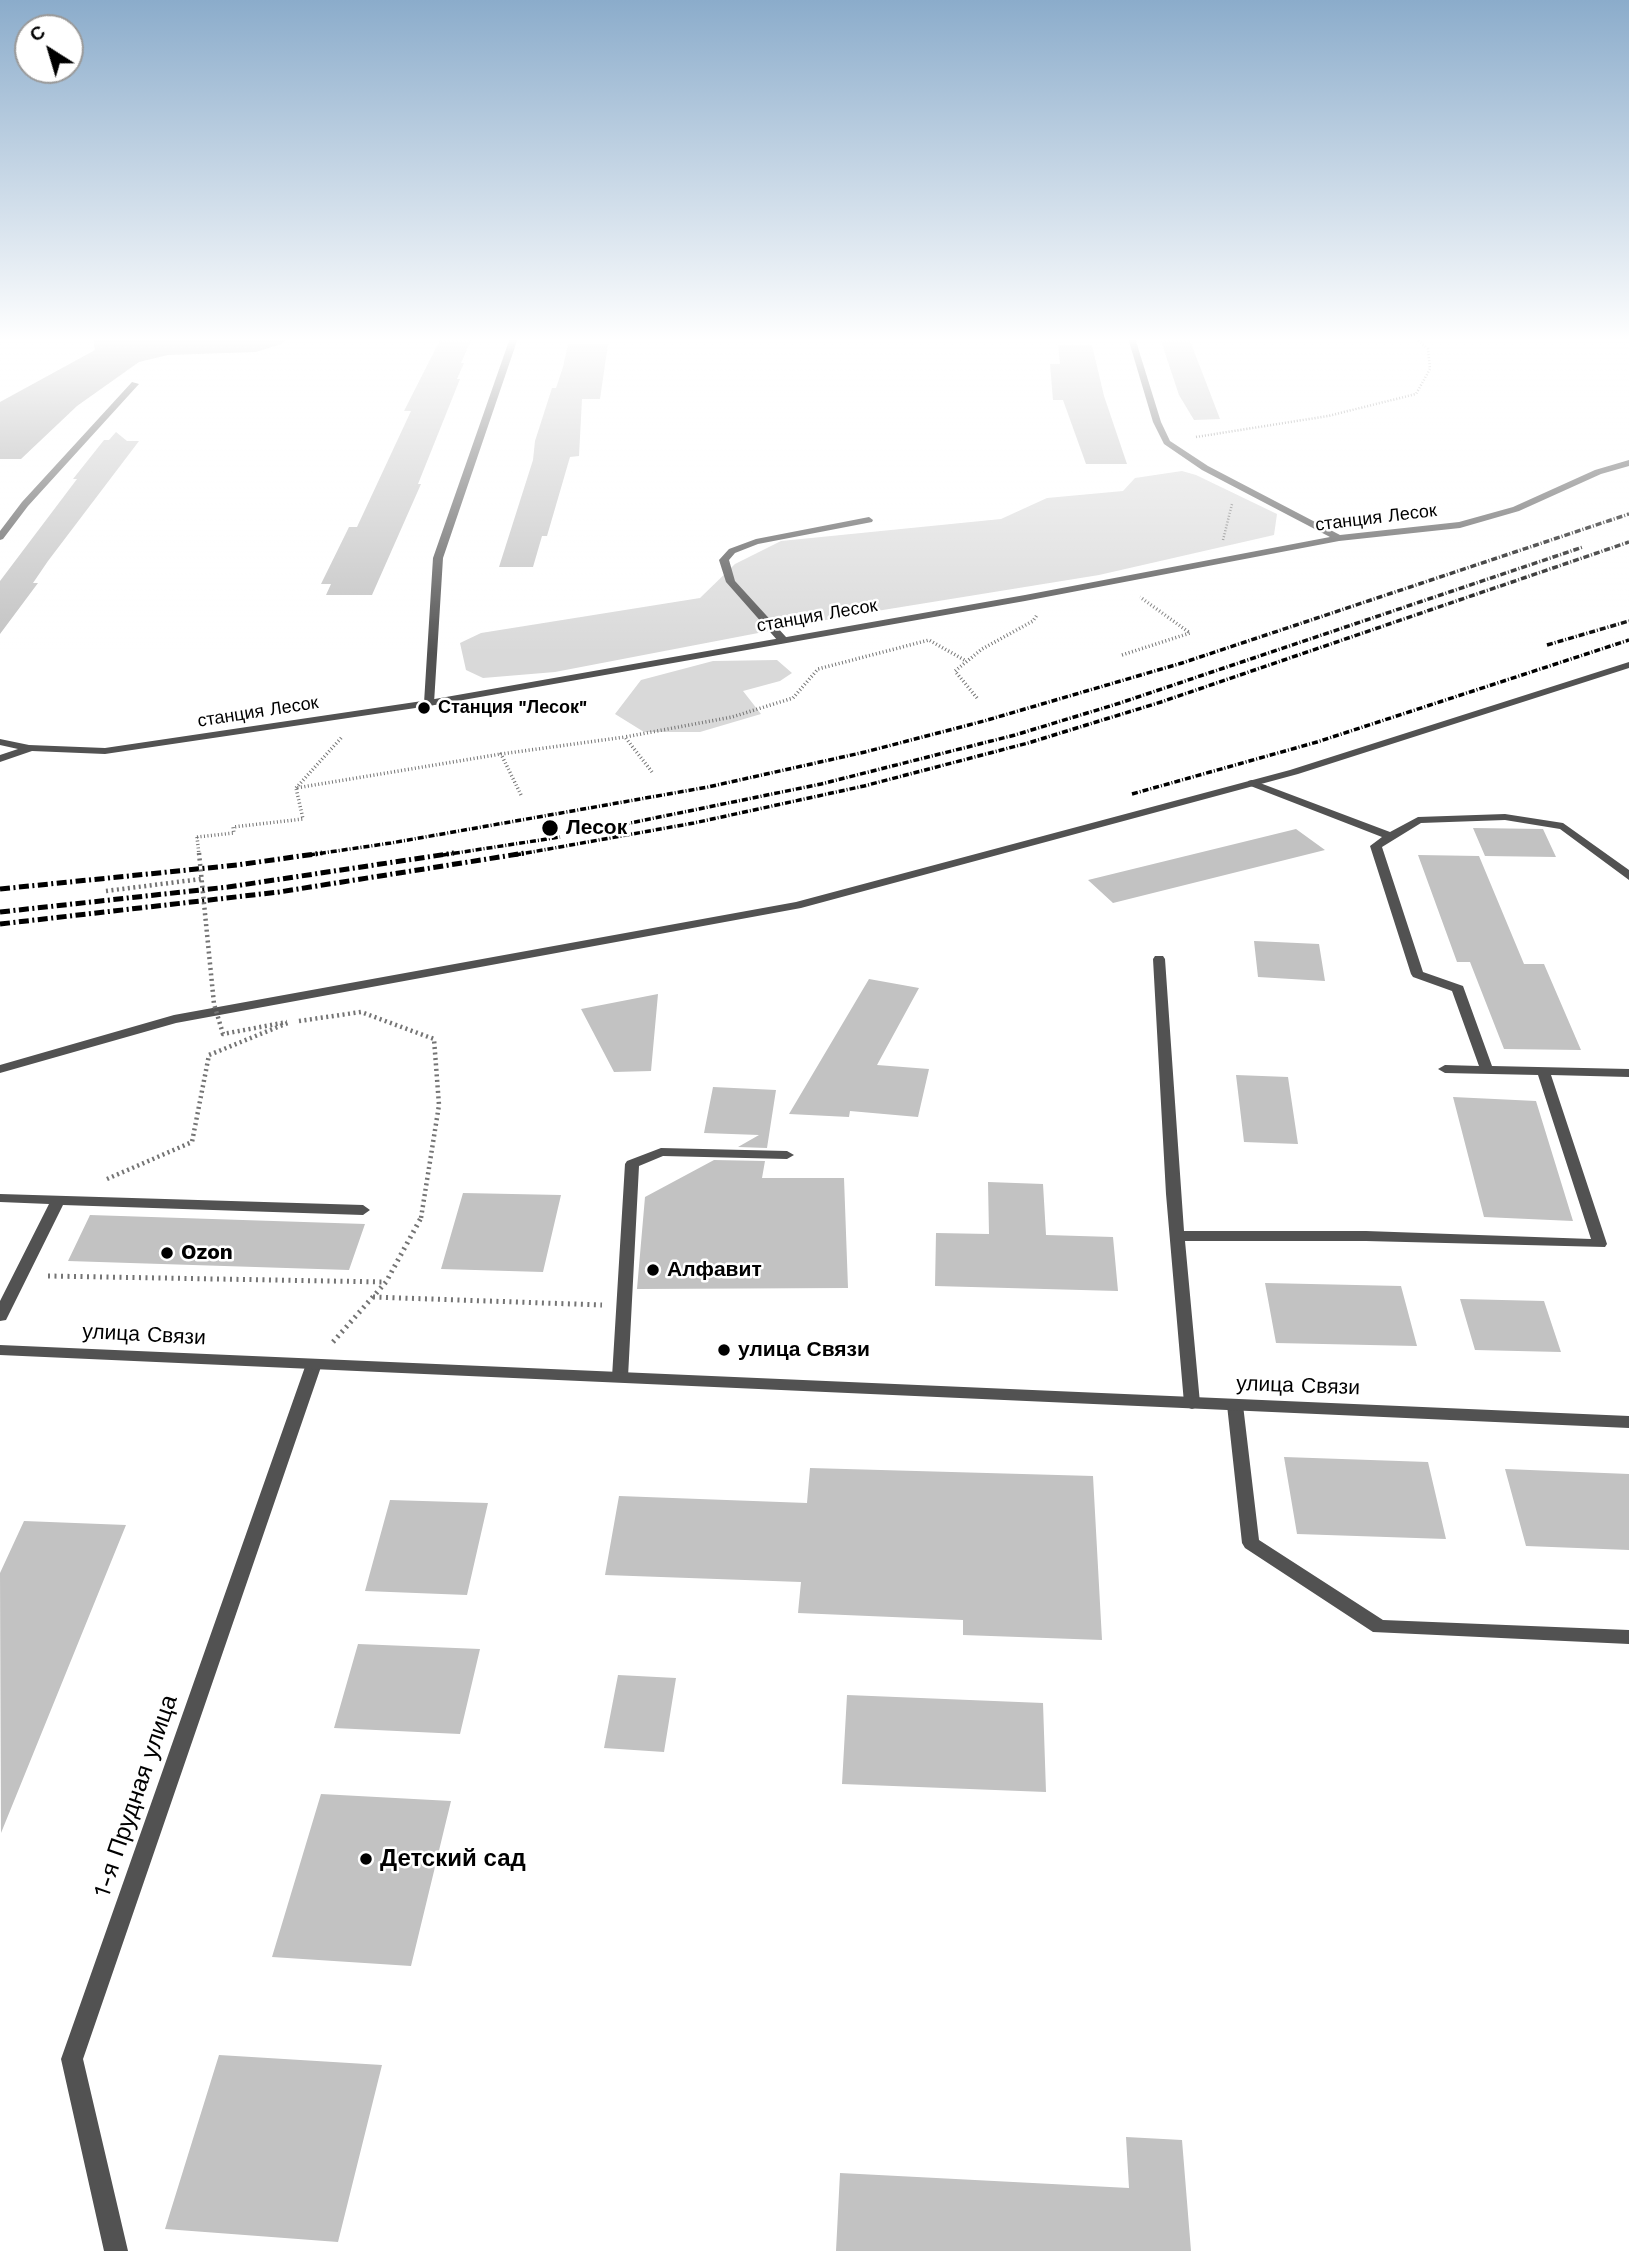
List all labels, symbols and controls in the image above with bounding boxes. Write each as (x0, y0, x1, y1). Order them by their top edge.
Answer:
north arrow (14, 14, 84, 84)
text: С (25, 20, 50, 47)
street label: станция Лесок (1314, 500, 1438, 536)
street label: станция Лесок (755, 595, 879, 637)
street label: станция Лесок (196, 692, 320, 732)
place label: Станция "Лесок" (438, 697, 587, 719)
marker: Станция "Лесок" (416, 700, 432, 716)
place label: Лесок (566, 815, 627, 841)
marker: Лесок (540, 818, 560, 838)
place label: Ozon (181, 1240, 233, 1266)
marker: Ozon (159, 1245, 175, 1261)
place label: Алфавит (667, 1257, 762, 1283)
marker: Алфавит (645, 1262, 661, 1278)
street label: улица Связи (82, 1319, 206, 1351)
place label: улица Связи (738, 1337, 870, 1363)
marker: улица Связи (716, 1342, 732, 1358)
street label: улица Связи (1236, 1371, 1360, 1401)
street label: 1-я Прудная улица (88, 1691, 184, 1901)
place label: Детский сад (380, 1845, 526, 1873)
marker: Детский сад (358, 1851, 374, 1867)

